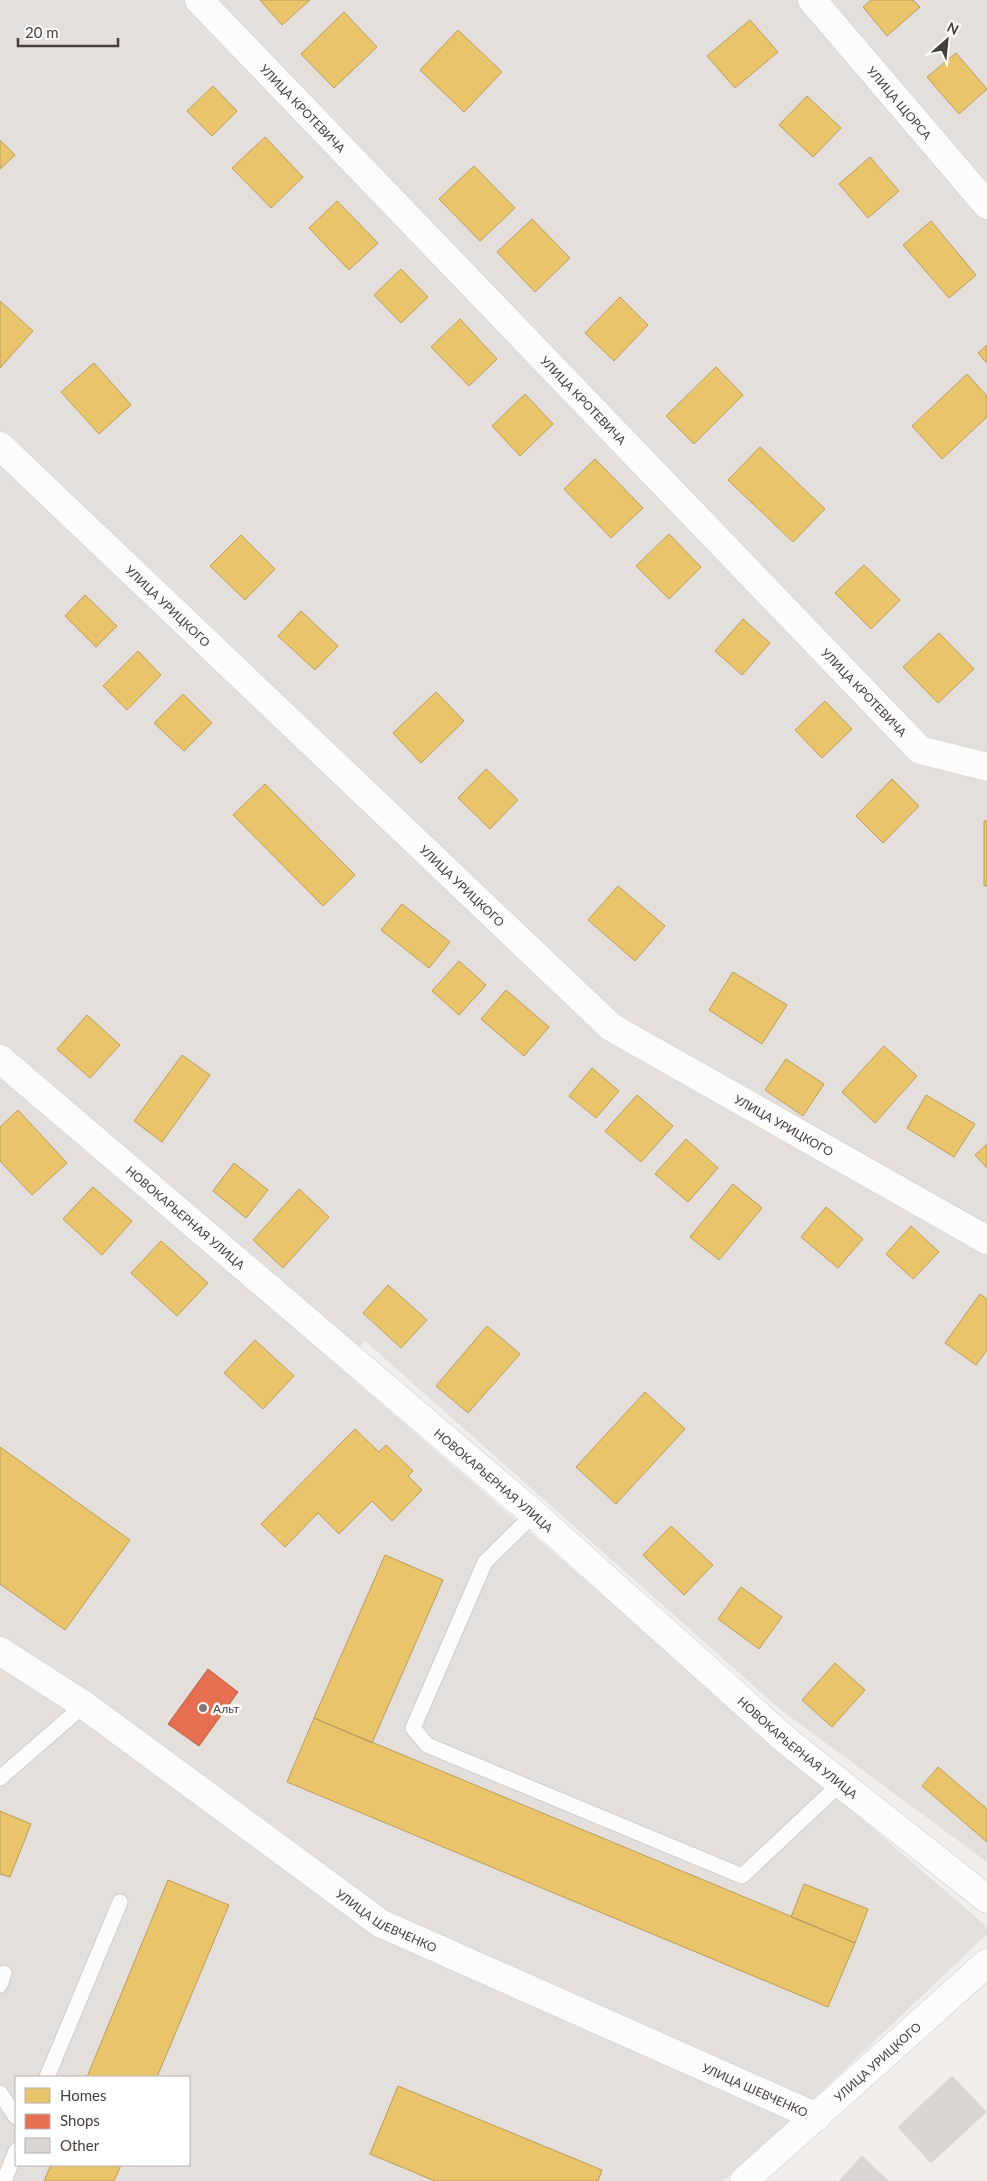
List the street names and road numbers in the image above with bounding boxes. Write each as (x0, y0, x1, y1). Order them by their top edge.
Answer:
street label: УЛИЦА КРОТЕВИЧА (257, 61, 349, 156)
street label: УЛИЦА ЩОРСА (864, 63, 936, 143)
street label: УЛИЦА КРОТЕВИЧА (538, 353, 630, 448)
street label: УЛИЦА УРИЦКОГО (123, 562, 214, 650)
street label: УЛИЦА КРОТЕВИЧА (818, 645, 911, 740)
street label: УЛИЦА УРИЦКОГО (417, 842, 508, 930)
street label: УЛИЦА УРИЦКОГО (732, 1091, 837, 1159)
street label: НОВОКАРЬЕРНАЯ УЛИЦА (123, 1162, 249, 1273)
street label: НОВОКАРЬЕРНАЯ УЛИЦА (431, 1425, 557, 1536)
street label: НОВОКАРЬЕРНАЯ УЛИЦА (735, 1693, 862, 1802)
street label: УЛИЦА ШЕВЧЕНКО (333, 1886, 440, 1955)
street label: УЛИЦА УРИЦКОГО (831, 2018, 924, 2104)
street label: УЛИЦА ШЕВЧЕНКО (700, 2060, 811, 2120)

